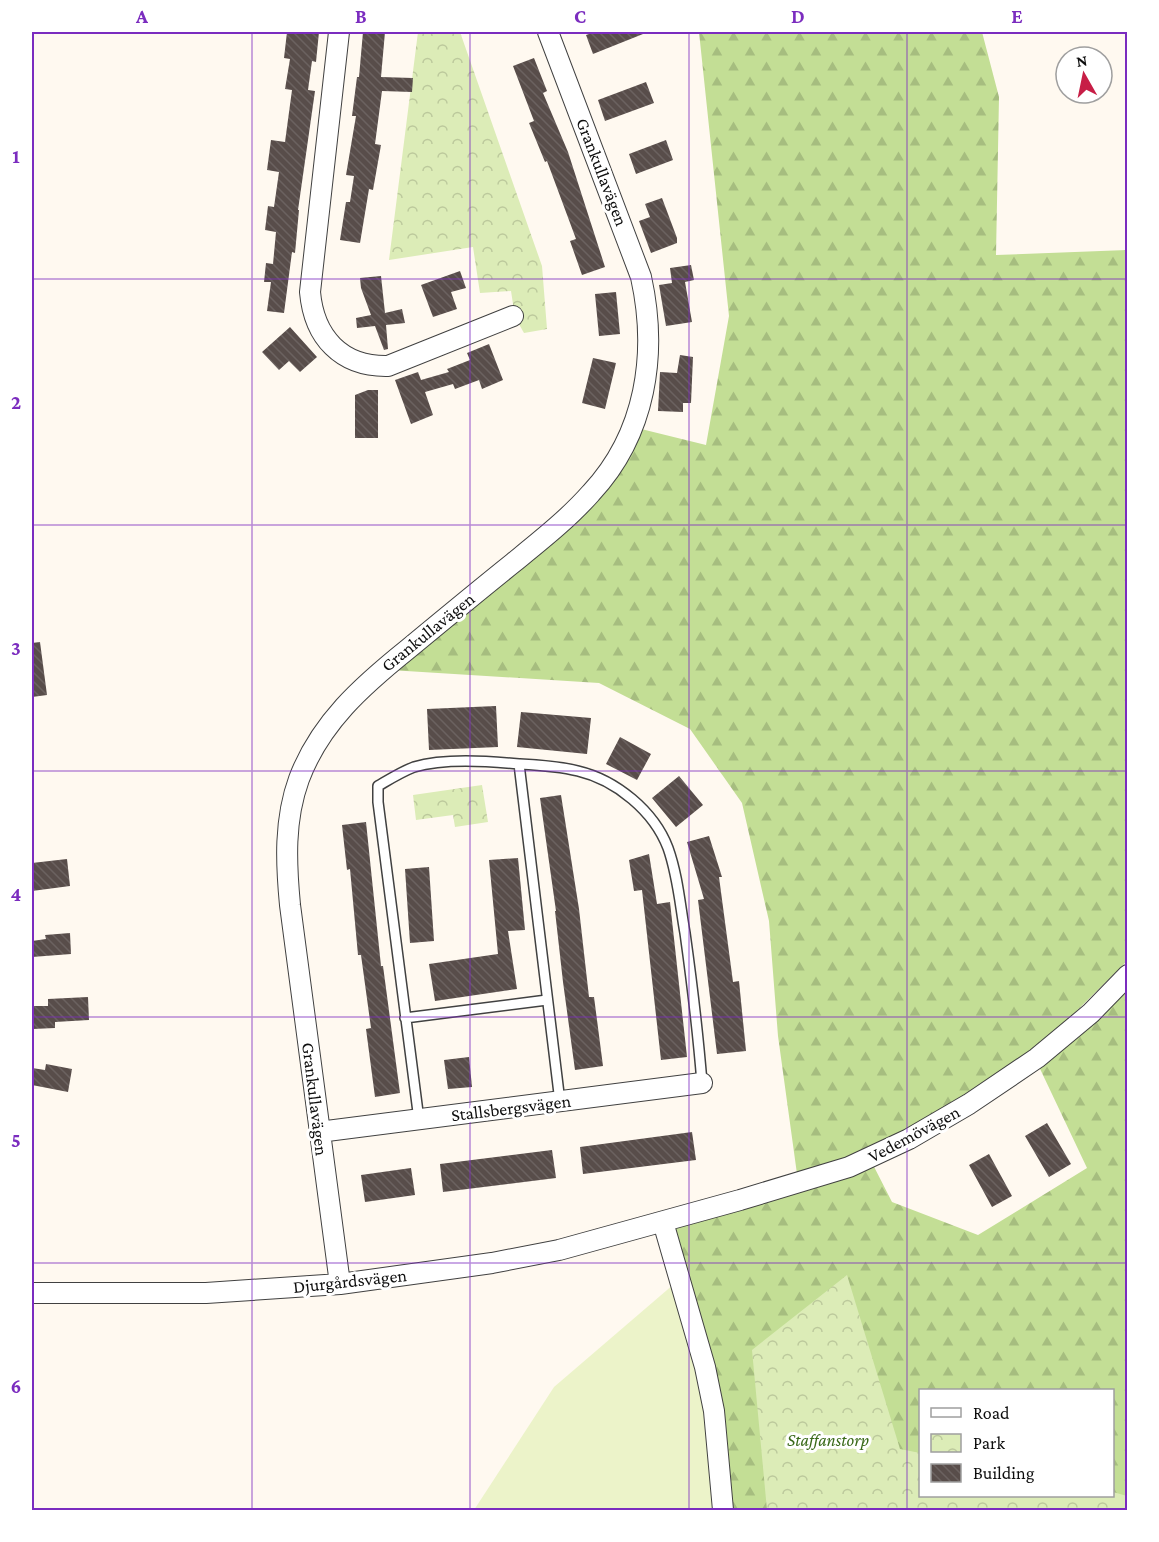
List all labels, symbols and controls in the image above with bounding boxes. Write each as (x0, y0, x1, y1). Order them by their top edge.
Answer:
text: A (135, 5, 149, 27)
text: B (355, 5, 367, 27)
text: C (574, 5, 586, 27)
text: D (791, 5, 805, 27)
text: E (1011, 5, 1023, 27)
north arrow (1054, 45, 1114, 105)
text: N (1075, 51, 1089, 70)
street label: Grankullavägen (572, 115, 632, 229)
text: 1 (12, 145, 20, 167)
text: 2 (11, 391, 21, 413)
street label: Grankullavägen (377, 588, 479, 676)
text: 3 (11, 637, 21, 659)
text: 4 (11, 883, 22, 905)
street label: Grankullavägen (298, 1041, 332, 1157)
street label: Stallsbergsvägen (450, 1091, 572, 1125)
street label: Vedemövägen (865, 1101, 964, 1167)
text: 5 (11, 1129, 21, 1151)
street label: Djurgårdsvägen (292, 1265, 408, 1298)
text: 6 (11, 1375, 21, 1397)
legend (919, 1389, 1114, 1497)
text: Road (973, 1403, 1010, 1423)
park label: Staffanstorp (787, 1430, 870, 1450)
text: Park (973, 1433, 1005, 1453)
text: Building (973, 1463, 1035, 1483)

